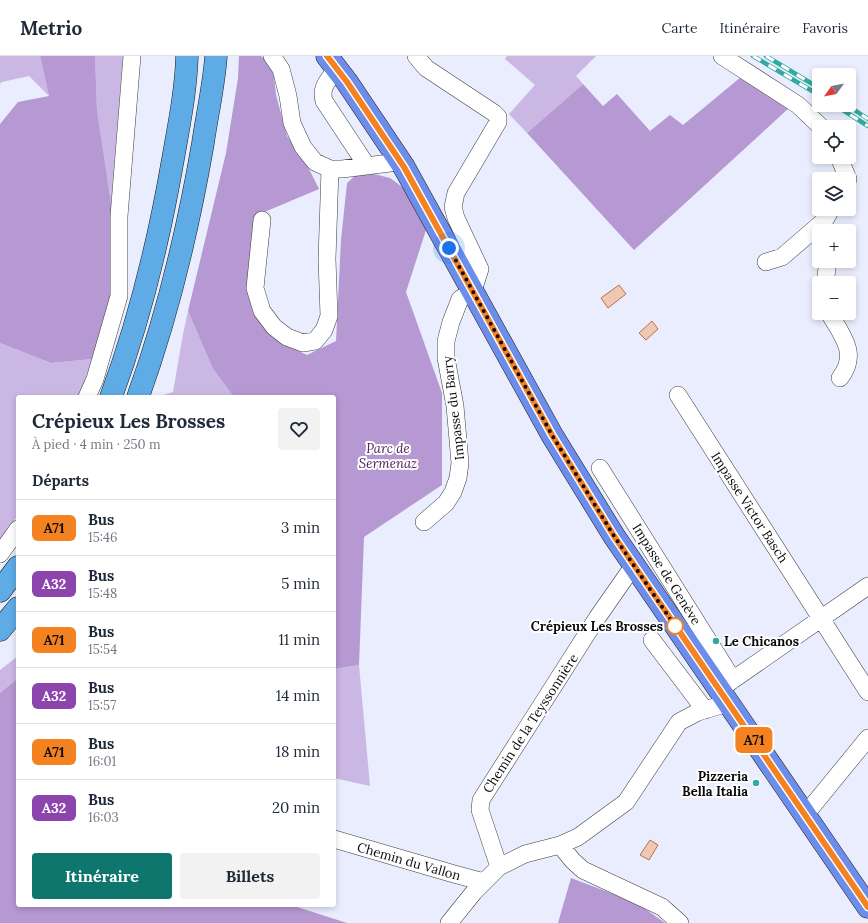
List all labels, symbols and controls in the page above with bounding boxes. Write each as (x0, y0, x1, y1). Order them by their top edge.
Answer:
text: Metrio (20, 16, 82, 40)
text: Carte (661, 19, 698, 37)
text: Itinéraire (720, 19, 780, 37)
text: Favoris (802, 19, 848, 37)
north arrow (812, 68, 856, 112)
map controls (812, 68, 856, 320)
button: locate (812, 120, 856, 164)
button: layers (812, 172, 856, 216)
button: + (812, 224, 856, 268)
your location (439, 238, 459, 258)
button: − (812, 276, 856, 320)
street label: Impasse du Barry (439, 355, 468, 461)
button: heart (278, 408, 320, 450)
text: Crépieux Les Brosses (32, 409, 225, 433)
text: À pied · 4 min · 250 m (32, 436, 161, 453)
park label: Parc de Sermenaz (359, 440, 417, 472)
street label: Impasse Victor Basch (707, 449, 792, 566)
text: Départs (32, 471, 89, 490)
text: Bus (88, 510, 114, 529)
text: 3 min (281, 518, 320, 537)
text: A71 (43, 519, 65, 537)
street label: Impasse de Genève (629, 520, 705, 628)
text: 15:46 (88, 529, 118, 546)
text: Bus (88, 566, 114, 585)
text: 5 min (281, 574, 320, 593)
text: A32 (42, 575, 66, 593)
text: 15:48 (88, 585, 117, 602)
marker: Crépieux Les Brosses (666, 617, 684, 635)
place label: Crépieux Les Brosses (531, 618, 663, 635)
text: Bus (88, 622, 114, 641)
text: 11 min (278, 630, 320, 649)
text: A71 (43, 631, 65, 649)
place label: Le Chicanos (724, 633, 799, 650)
marker: Le Chicanos (711, 636, 721, 646)
text: 15:54 (88, 641, 117, 658)
street label: Chemin de la Teyssonnière (479, 650, 582, 796)
text: Bus (88, 678, 114, 697)
text: 14 min (276, 686, 320, 705)
text: A32 (42, 687, 66, 705)
text: 15:57 (88, 697, 116, 714)
line badge: A71 (731, 727, 777, 753)
text: A71 (743, 731, 765, 749)
text: Bus (88, 734, 114, 753)
text: 18 min (275, 742, 320, 761)
text: A71 (43, 743, 65, 761)
text: 16:01 (88, 753, 116, 770)
place label: Pizzeria Bella Italia (682, 768, 748, 800)
marker: Pizzeria Bella Italia (751, 778, 761, 788)
text: Bus (88, 790, 114, 809)
text: 20 min (272, 798, 320, 817)
text: A32 (42, 799, 66, 817)
text: 16:03 (88, 809, 119, 826)
street label: Chemin du Vallon (355, 839, 463, 884)
button: Itinéraire (32, 853, 172, 899)
button: Billets (180, 853, 320, 899)

